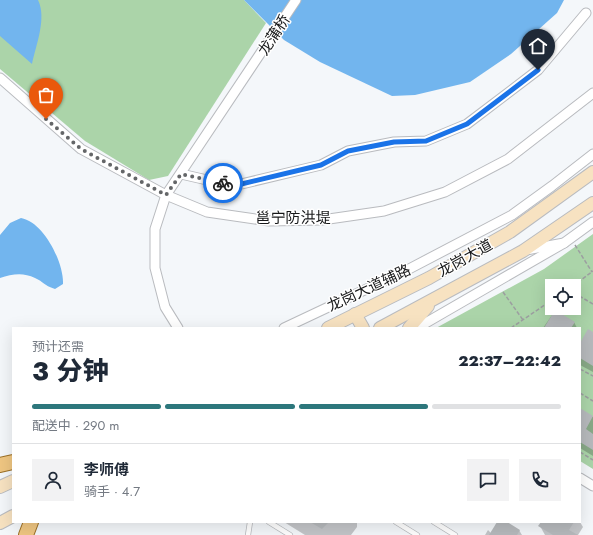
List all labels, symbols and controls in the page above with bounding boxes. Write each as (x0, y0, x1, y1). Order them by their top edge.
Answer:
street label: 龙蒲桥 (253, 10, 295, 60)
pin (521, 29, 555, 70)
icon: home (527, 35, 549, 57)
pin (29, 78, 63, 119)
icon: bag (35, 84, 57, 106)
courier (203, 163, 243, 203)
icon: bike (212, 172, 234, 194)
street label: 邕宁防洪堤 (255, 207, 331, 229)
street label: 龙岗大道 (433, 234, 497, 282)
street label: 龙岗大道辅路 (324, 259, 414, 317)
map controls (545, 279, 581, 315)
button: locate (545, 279, 581, 315)
text: 预计还需 (32, 337, 84, 356)
text: 22:37–22:42 (458, 350, 561, 372)
text: 3 分钟 (32, 352, 109, 390)
text: 配送中 · 290 m (32, 416, 119, 435)
button: person (32, 459, 74, 501)
text: 李师傅 (84, 459, 129, 481)
button: chat (467, 459, 509, 501)
button: phone (519, 459, 561, 501)
text: 骑手 · 4.7 (84, 482, 140, 501)

